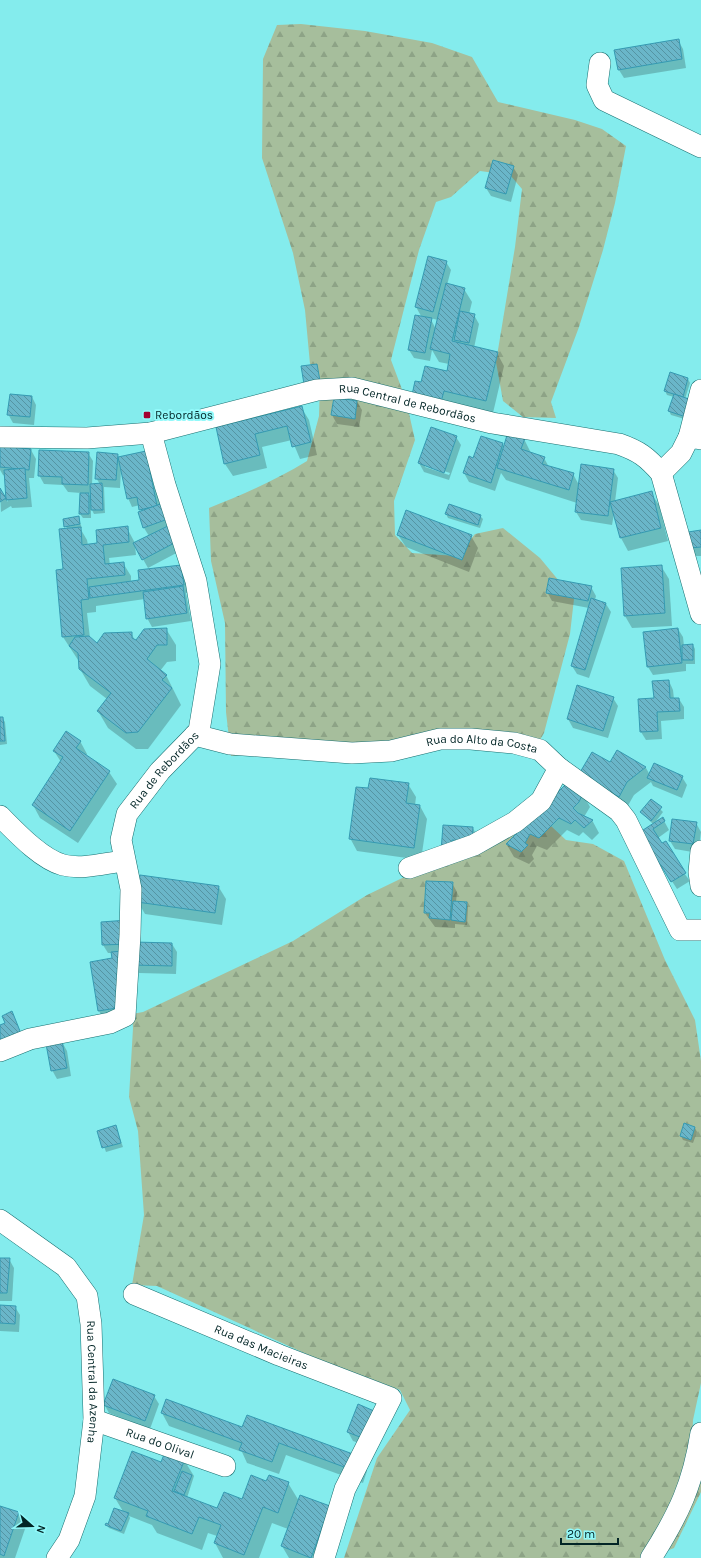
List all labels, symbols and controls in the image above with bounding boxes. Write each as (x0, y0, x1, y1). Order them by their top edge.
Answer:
street label: Rua Central de Rebordãos (338, 381, 478, 426)
place label: Rebordãos (155, 408, 213, 422)
marker: Rebordãos (142, 410, 152, 420)
street label: Rua de Rebordãos (127, 728, 202, 812)
street label: Rua do Alto da Costa (424, 732, 539, 756)
street label: Rua Central da Azenha (84, 1320, 101, 1444)
street label: Rua das Macieiras (212, 1322, 310, 1373)
street label: Rua do Olival (124, 1425, 196, 1462)
north arrow (12, 1506, 52, 1546)
scale bar (561, 1520, 618, 1546)
text: N (33, 1523, 48, 1535)
text: 20 m (567, 1527, 595, 1541)

